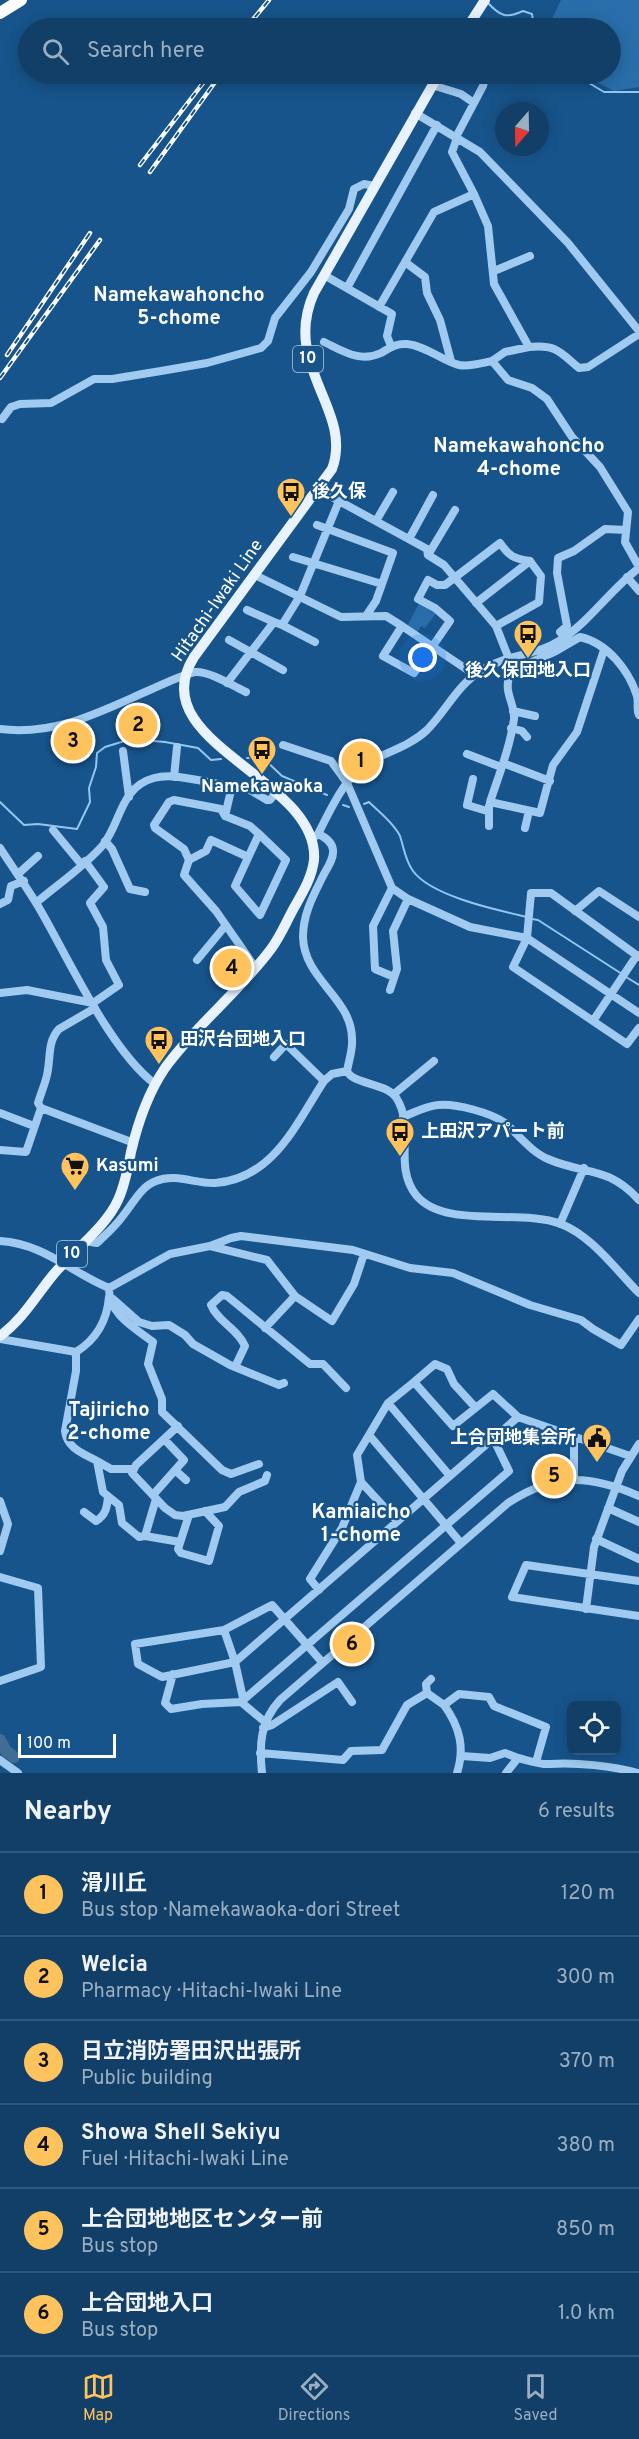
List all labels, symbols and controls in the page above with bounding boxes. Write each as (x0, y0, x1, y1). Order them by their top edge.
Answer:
search box (18, 18, 621, 84)
icon: search (39, 35, 72, 68)
text: Search here (87, 38, 205, 65)
north arrow (495, 102, 549, 156)
district label: Namekawahoncho 5-chome (93, 283, 265, 332)
road number: 10 (293, 346, 323, 372)
district label: Namekawahoncho 4-chome (433, 434, 605, 483)
bus stop icon: 後久保 (275, 476, 307, 518)
place label: 後久保 (312, 481, 367, 504)
street label: Hitachi-Iwaki Line (167, 535, 269, 667)
bus stop icon: 後久保団地入口 (512, 618, 544, 660)
your location (408, 643, 437, 672)
place label: 後久保団地入口 (465, 660, 591, 683)
pin: 2 (118, 702, 158, 748)
pin: 3 (54, 718, 92, 764)
bus stop icon: Namekawaoka (246, 734, 278, 776)
pin: 1 (342, 738, 380, 783)
place label: Namekawaoka (201, 776, 323, 799)
pin: 4 (212, 946, 252, 990)
bus stop icon: 田沢台団地入口 (143, 1024, 175, 1066)
place label: 田沢台団地入口 (180, 1029, 306, 1052)
bus stop icon: 上田沢アパート前 (384, 1116, 416, 1158)
place label: 上田沢アパート前 (421, 1121, 565, 1144)
supermarket icon: Kasumi (59, 1150, 91, 1192)
place label: Kasumi (96, 1155, 159, 1178)
road number: 10 (57, 1241, 87, 1267)
district label: Tajiricho 2-chome (67, 1398, 151, 1447)
public building icon: 上合団地集会所 (581, 1422, 613, 1464)
place label: 上合団地集会所 (450, 1427, 576, 1450)
pin: 5 (534, 1454, 574, 1498)
district label: Kamiaicho 1-chome (312, 1500, 410, 1549)
pin: 6 (332, 1622, 372, 1666)
map controls (567, 1701, 621, 1755)
button: locate (567, 1701, 621, 1755)
scale bar (18, 1731, 116, 1758)
text: 100 m (27, 1734, 71, 1754)
text: Nearby (24, 1796, 112, 1829)
text: 6 results (538, 1799, 615, 1825)
text: 滑川丘 (81, 1871, 147, 1898)
text: 1 (40, 1881, 48, 1907)
text: 120 m (561, 1881, 615, 1907)
text: Bus stop · Namekawaoka-dori Street (81, 1898, 400, 1924)
text: Welcia (81, 1952, 148, 1979)
text: 2 (37, 1965, 50, 1991)
text: 300 m (556, 1965, 615, 1991)
text: Pharmacy · Hitachi-Iwaki Line (81, 1979, 342, 2005)
text: 日立消防署田沢出張所 (81, 2039, 301, 2066)
text: 3 (38, 2049, 50, 2075)
text: 370 m (559, 2049, 615, 2075)
text: Public building (81, 2066, 213, 2092)
text: Showa Shell Sekiyu (81, 2120, 280, 2147)
text: 4 (37, 2133, 50, 2159)
text: 380 m (556, 2133, 615, 2159)
text: Fuel · Hitachi-Iwaki Line (81, 2147, 289, 2173)
text: 上合団地地区センター前 (81, 2207, 323, 2234)
text: 5 (37, 2217, 50, 2243)
text: 850 m (556, 2217, 615, 2243)
text: Bus stop (81, 2234, 158, 2260)
text: 上合団地入口 (81, 2291, 213, 2318)
text: 6 (37, 2301, 50, 2327)
text: 1.0 km (558, 2301, 615, 2327)
text: Bus stop (81, 2318, 158, 2344)
tab: Map (82, 2370, 115, 2426)
tab: Directions (278, 2370, 350, 2426)
tab: Saved (513, 2370, 557, 2426)

